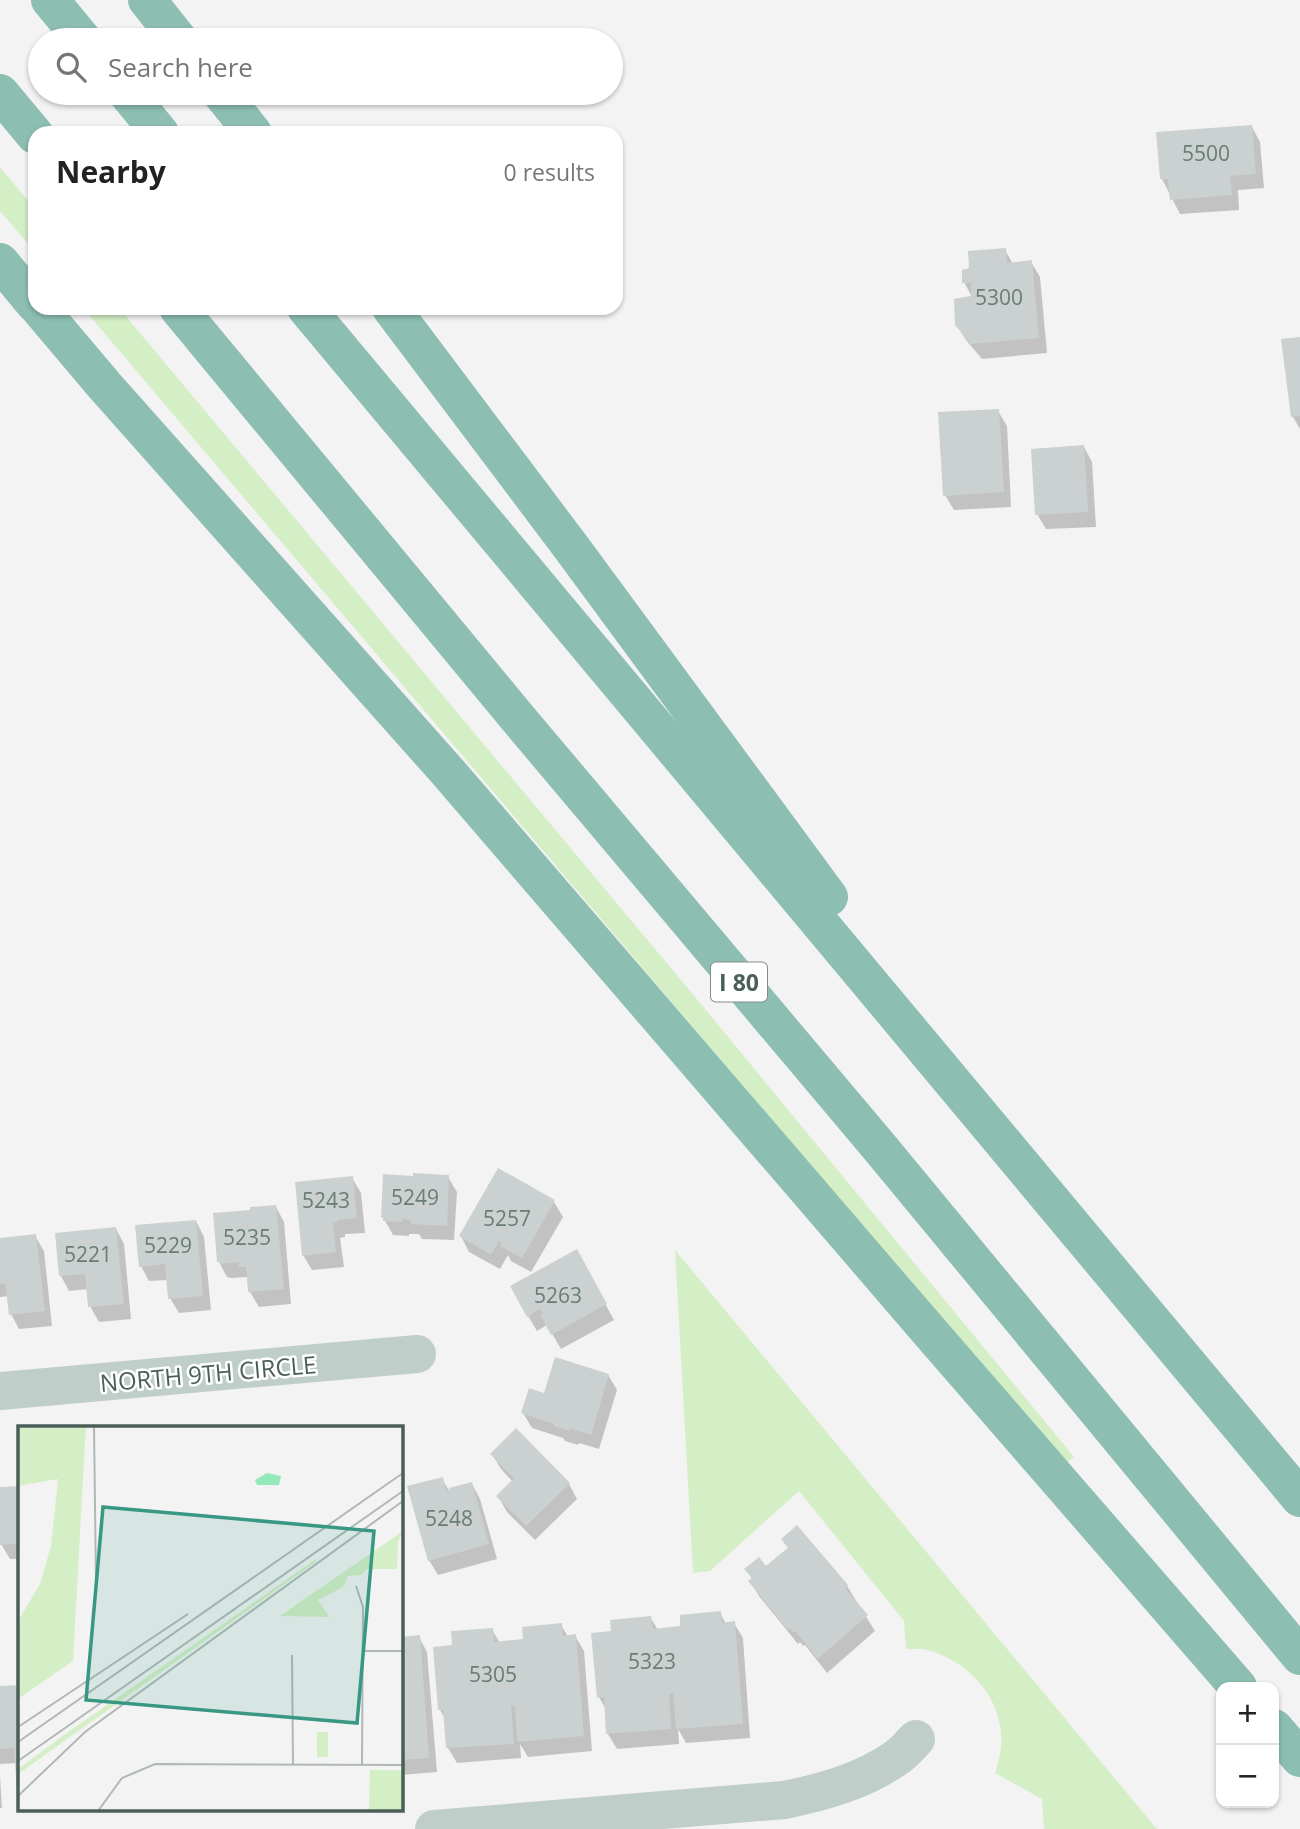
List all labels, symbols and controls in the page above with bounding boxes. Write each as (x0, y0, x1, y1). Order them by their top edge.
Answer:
search box (28, 28, 623, 105)
icon: search (52, 48, 90, 86)
text: Search here (108, 49, 253, 85)
house number: 5500 (1182, 139, 1230, 167)
text: Nearby (56, 151, 166, 192)
text: 0 results (504, 156, 595, 188)
house number: 5300 (975, 283, 1023, 311)
road number: I 80 (711, 962, 767, 1001)
house number: 5249 (391, 1183, 439, 1211)
house number: 5243 (302, 1186, 350, 1214)
house number: 5257 (483, 1204, 531, 1232)
house number: 5235 (223, 1223, 271, 1251)
house number: 5229 (144, 1231, 192, 1259)
house number: 5221 (64, 1240, 112, 1268)
house number: 5263 (534, 1281, 582, 1309)
street label: NORTH 9TH CIRCLE (98, 1347, 318, 1399)
inset map (18, 1426, 402, 1812)
house number: 5248 (425, 1504, 473, 1532)
house number: 5323 (628, 1647, 676, 1675)
house number: 5305 (469, 1660, 517, 1688)
map controls (1216, 1682, 1279, 1808)
button: + (1216, 1682, 1279, 1745)
button: − (1216, 1745, 1279, 1808)

